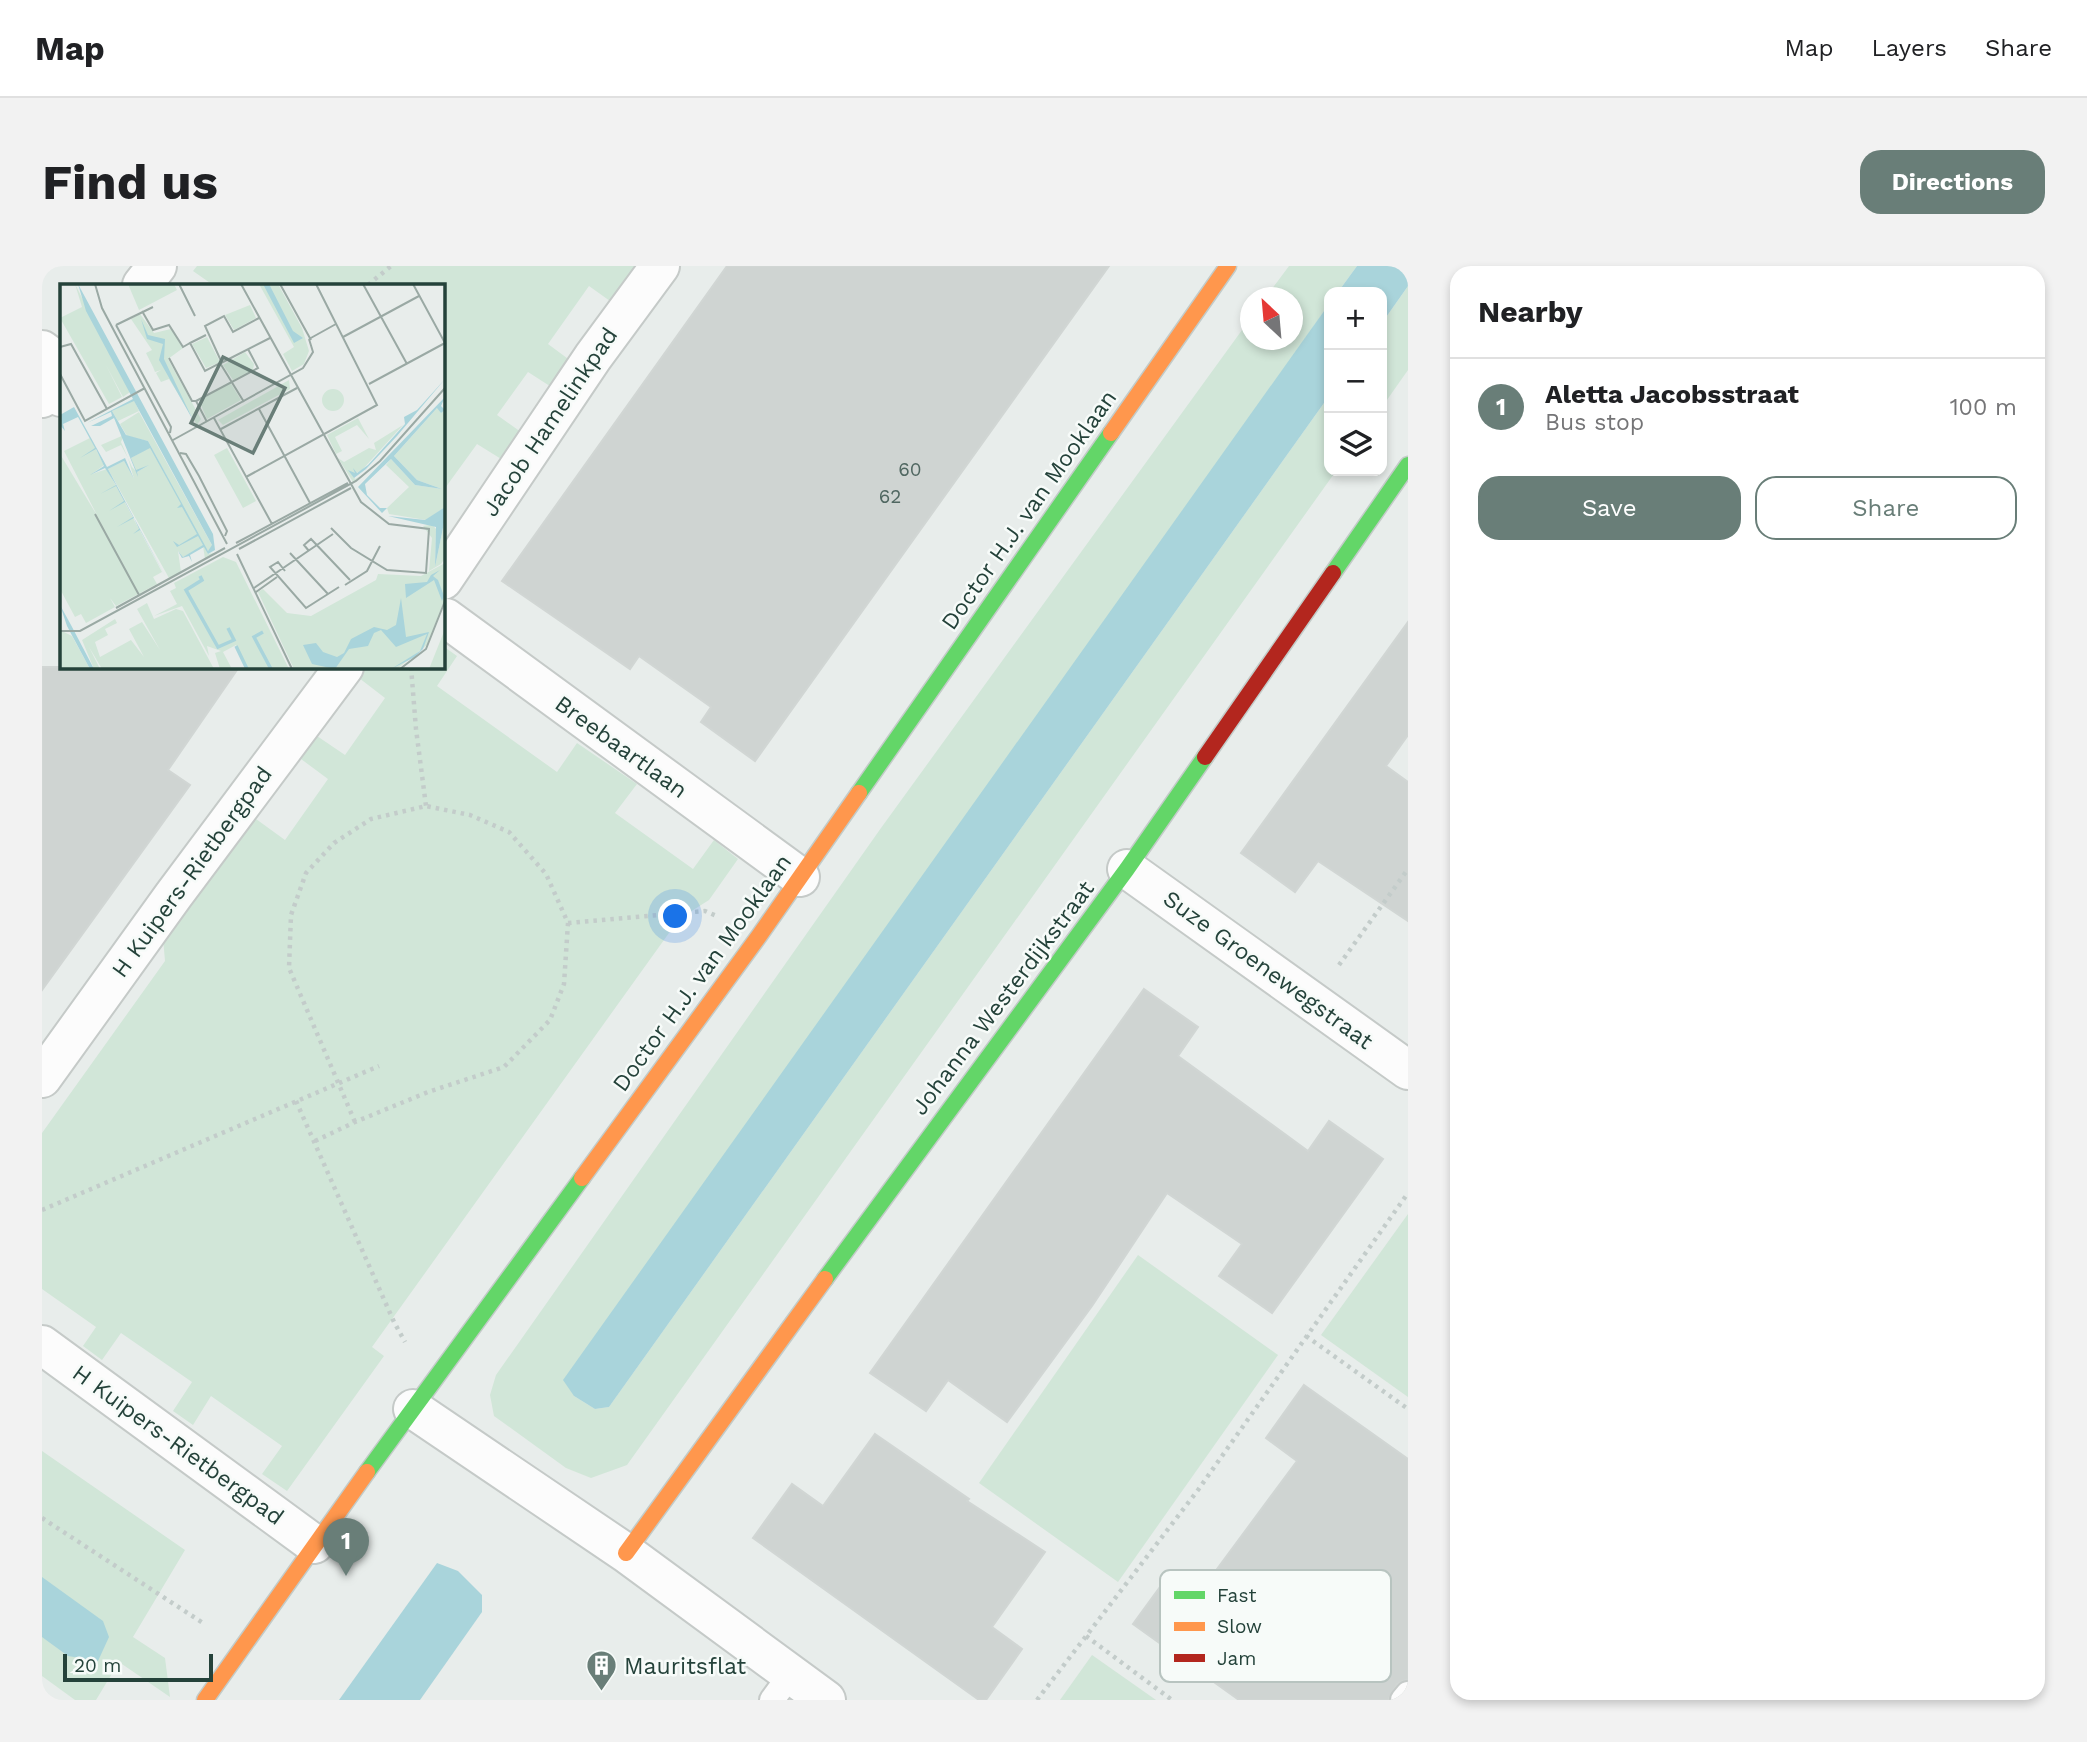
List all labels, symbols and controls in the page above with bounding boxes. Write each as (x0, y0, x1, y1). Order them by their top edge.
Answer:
text: Map (35, 29, 105, 68)
text: Map (1785, 34, 1833, 62)
text: Layers (1871, 34, 1947, 62)
text: Share (1985, 34, 2052, 62)
button: Directions (1860, 150, 2045, 214)
text: Find us (42, 153, 218, 211)
inset map (60, 284, 444, 668)
north arrow (1240, 287, 1303, 350)
map controls (1324, 287, 1387, 476)
button: + (1324, 287, 1387, 350)
text: Nearby (1478, 294, 1583, 329)
street label: Jacob Hamelinkpad (477, 323, 623, 521)
button: − (1324, 350, 1387, 413)
text: Aletta Jacobsstraat (1545, 379, 1799, 409)
street label: Doctor H.J. van Mooklaan (936, 385, 1122, 635)
text: 1 (1496, 394, 1506, 421)
text: 100 m (1950, 394, 2017, 421)
text: Bus stop (1545, 409, 1644, 436)
button: layers (1324, 413, 1387, 476)
house number: 60 (898, 458, 922, 481)
button: Save (1478, 476, 1741, 540)
button: Share (1755, 476, 2017, 540)
house number: 62 (879, 485, 901, 508)
street label: Breebaartlaan (550, 690, 692, 804)
street label: H Kuipers-Rietbergpad (106, 761, 278, 983)
street label: Doctor H.J. van Mooklaan (607, 849, 797, 1097)
street label: Johanna Westerdijkstraat (906, 875, 1100, 1120)
street label: Suze Groenewegstraat (1158, 885, 1378, 1055)
your location (658, 899, 692, 933)
street label: H Kuipers-Rietbergpad (67, 1359, 289, 1531)
pin: 1 (323, 1518, 369, 1576)
legend (1160, 1570, 1391, 1682)
text: Fast (1217, 1584, 1256, 1607)
text: Slow (1217, 1615, 1262, 1638)
text: Jam (1217, 1647, 1256, 1670)
building icon: Mauritsflat (584, 1649, 618, 1693)
scale bar (63, 1651, 214, 1683)
place label: Mauritsflat (624, 1653, 747, 1680)
text: 20 m (74, 1654, 121, 1677)

